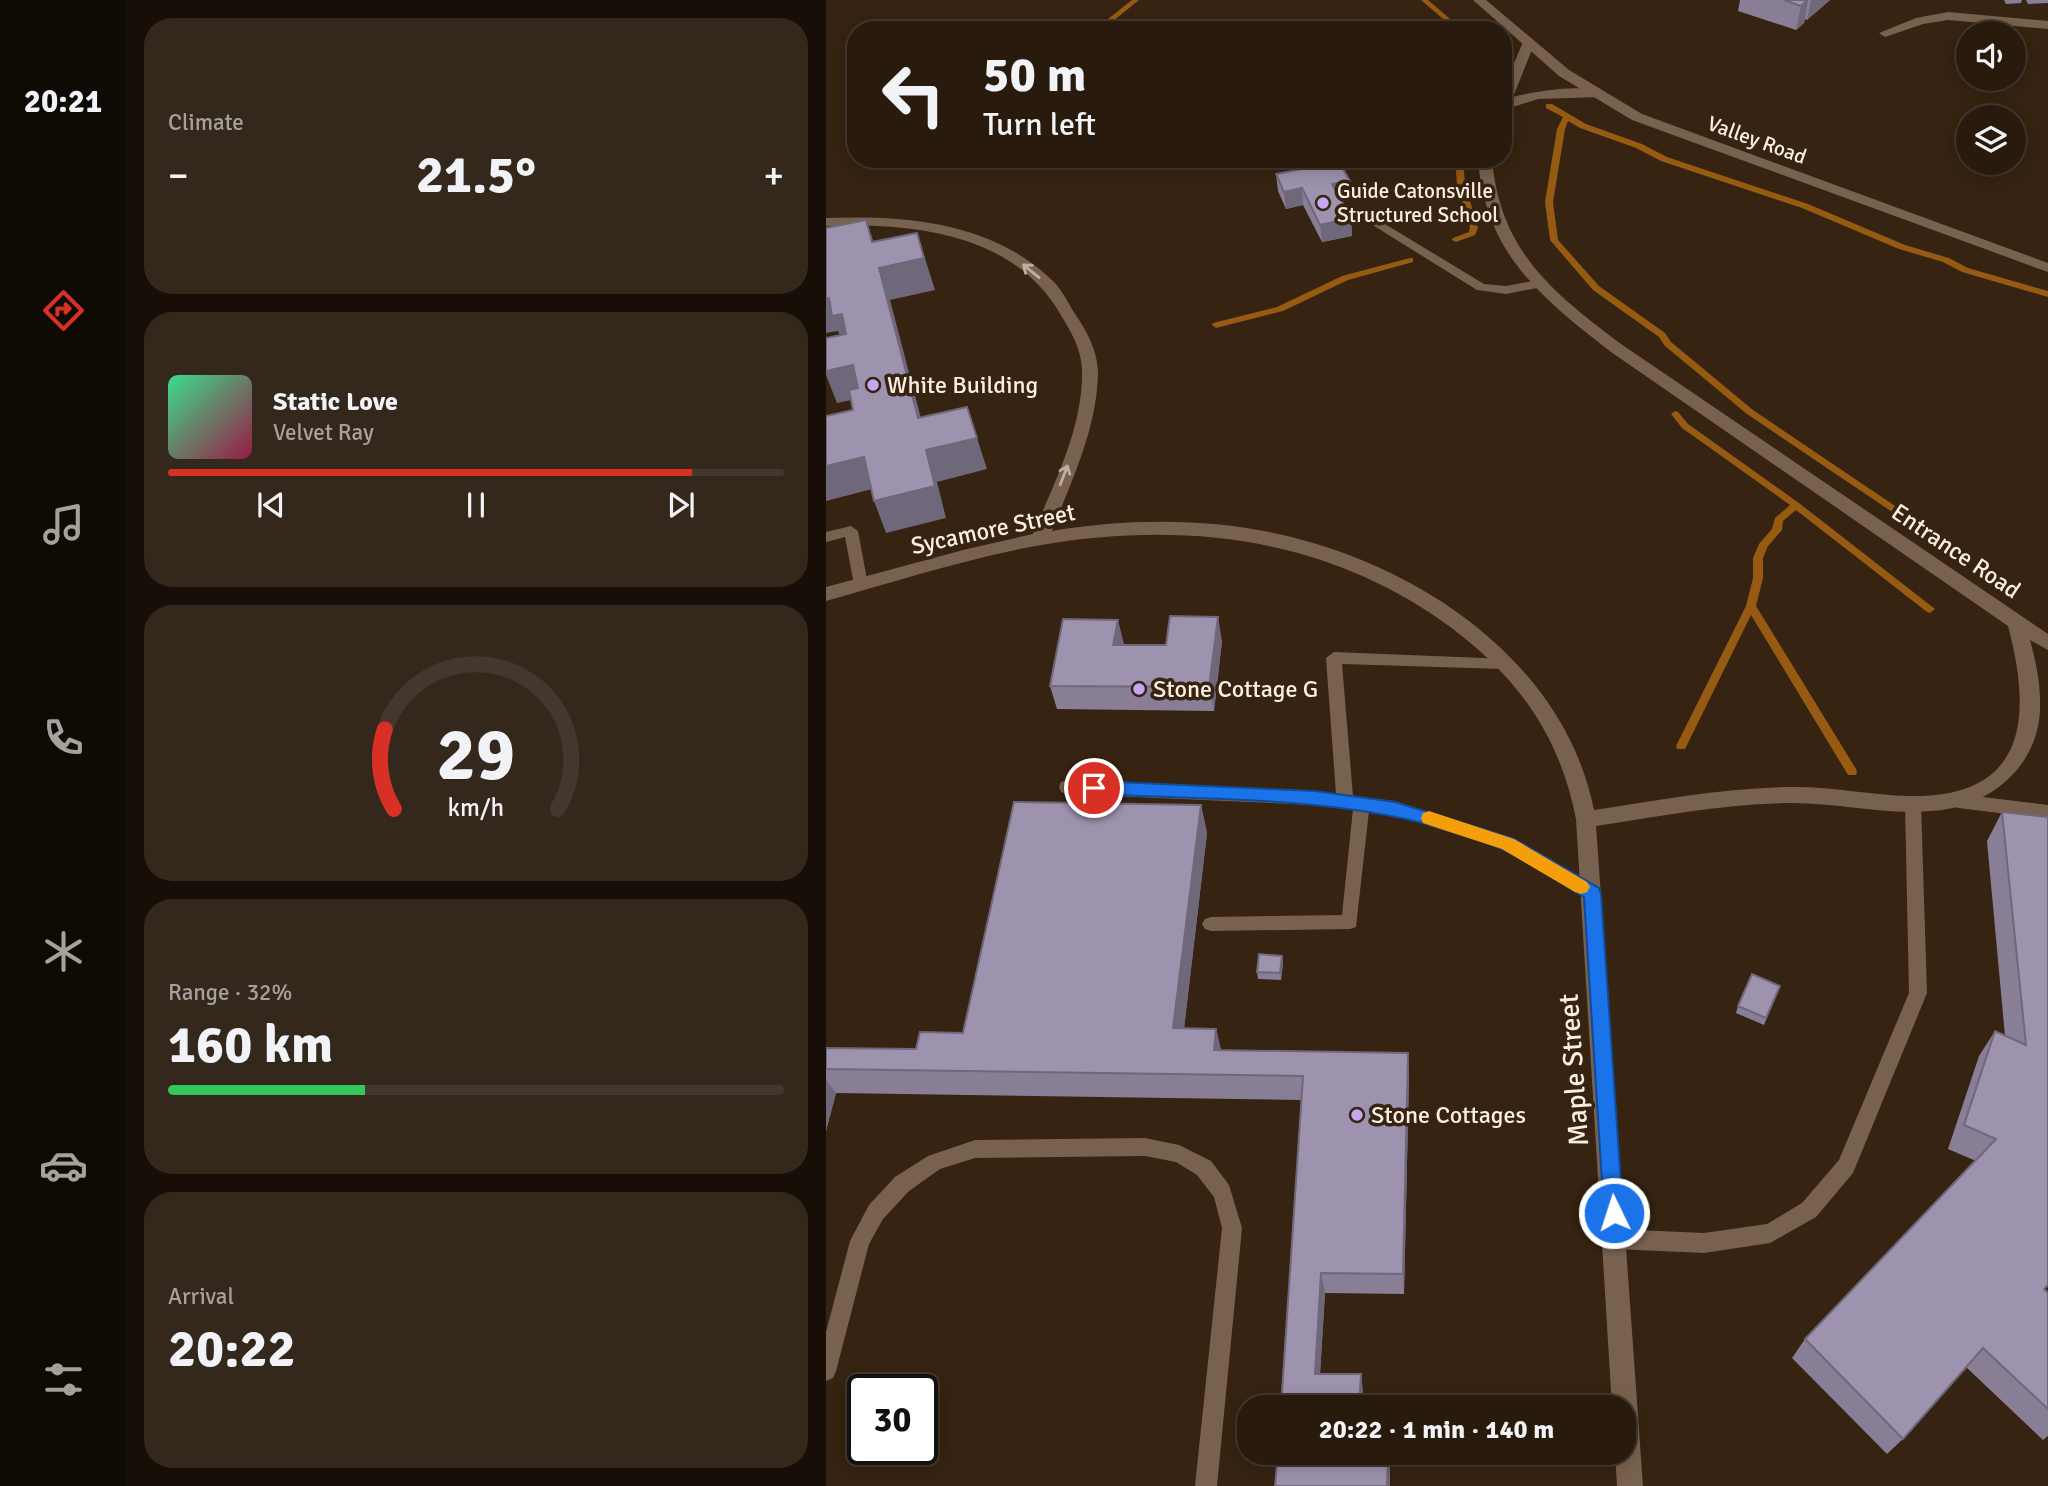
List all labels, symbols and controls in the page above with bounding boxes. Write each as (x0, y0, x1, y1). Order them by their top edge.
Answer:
map controls (1956, 21, 2026, 175)
button: sound (1956, 21, 2026, 91)
text: 50 m (983, 45, 1086, 105)
icon: left (868, 49, 959, 140)
text: 20:21 (24, 82, 102, 121)
text: Turn left (983, 105, 1096, 144)
button: layers (1956, 105, 2026, 175)
text: Climate (168, 108, 244, 137)
street label: Valley Road (1704, 110, 1810, 170)
text: 21.5° (416, 143, 536, 207)
text: − (168, 152, 189, 199)
text: + (763, 152, 784, 199)
place label: Guide Catonsville Structured School (1337, 178, 1499, 228)
marker: Guide Catonsville Structured School (1315, 195, 1331, 211)
one-way arrow (1023, 263, 1041, 279)
icon: directions (39, 286, 88, 335)
place label: White Building (887, 370, 1038, 400)
marker: White Building (865, 377, 881, 393)
text: Static Love (273, 386, 398, 418)
text: Velvet Ray (273, 418, 374, 447)
one-way arrow (1059, 465, 1072, 487)
icon: previous (252, 486, 290, 524)
icon: pause (457, 486, 495, 524)
icon: next (662, 486, 700, 524)
street label: Sycamore Street (908, 497, 1078, 561)
street label: Entrance Road (1886, 497, 2026, 605)
icon: music (39, 500, 88, 549)
place label: Stone Cottage G (1153, 674, 1318, 704)
marker: Stone Cottage G (1131, 681, 1147, 697)
text: 29 (437, 711, 515, 800)
icon: phone (39, 713, 88, 762)
pin (1064, 758, 1124, 818)
icon: arrive (1075, 769, 1113, 807)
text: km/h (448, 792, 504, 823)
icon: climate (39, 927, 88, 976)
text: Range · 32% (168, 978, 292, 1007)
street label: Maple Street (1552, 992, 1596, 1147)
text: 160 km (168, 1013, 333, 1077)
place label: Stone Cottages (1371, 1100, 1526, 1130)
marker: Stone Cottages (1349, 1107, 1365, 1123)
icon: car (39, 1141, 88, 1190)
position arrow (1577, 1176, 1651, 1250)
text: Arrival (168, 1282, 234, 1311)
text: 20:22 (168, 1317, 296, 1381)
icon: filters (39, 1355, 88, 1404)
speed limit sign: 30 (847, 1374, 938, 1465)
text: 20:22 · 1 min · 140 m (1319, 1414, 1554, 1446)

